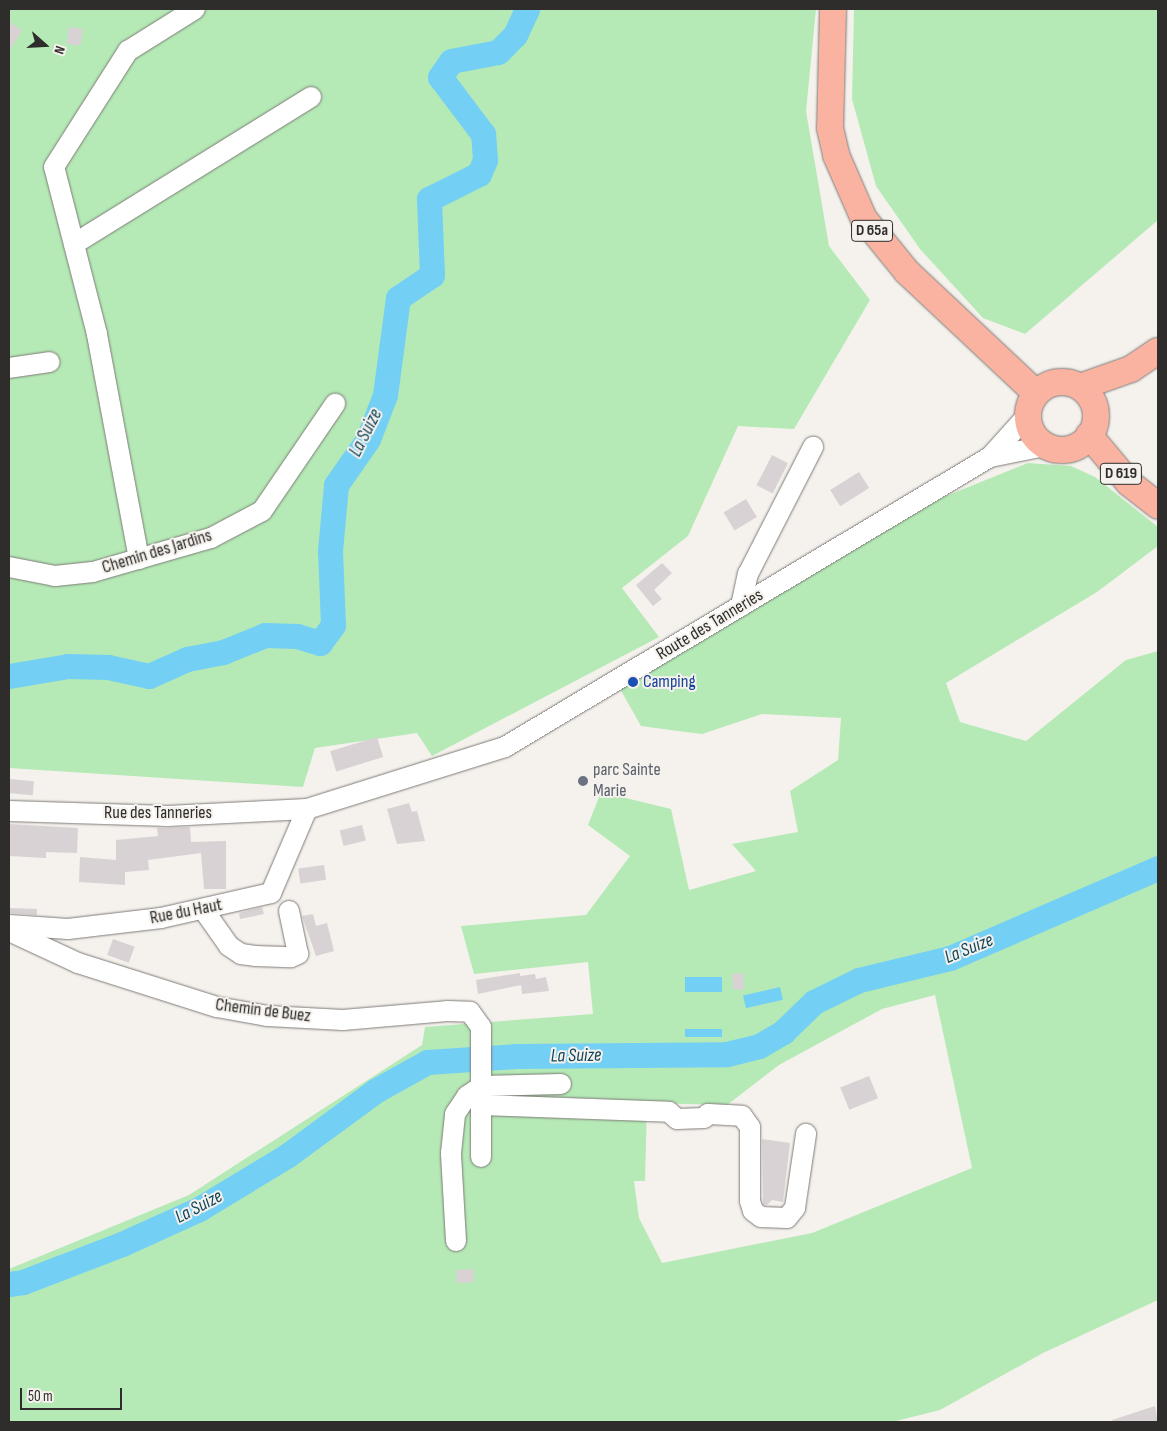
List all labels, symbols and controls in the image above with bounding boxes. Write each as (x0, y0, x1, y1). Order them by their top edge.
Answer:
north arrow (20, 20, 70, 70)
text: N (50, 44, 69, 56)
road number: D 65a (851, 218, 893, 245)
water label: La Suize (344, 405, 388, 461)
road number: D 619 (1100, 460, 1142, 488)
street label: Chemin des Jardins (99, 525, 215, 579)
street label: Route des Tanneries (653, 585, 767, 665)
place label: Camping (643, 671, 696, 693)
marker: Camping (627, 676, 639, 688)
place label: parc Sainte Marie (593, 760, 661, 802)
marker: parc Sainte Marie (577, 775, 589, 787)
street label: Rue des Tanneries (104, 802, 212, 824)
street label: Rue du Haut (148, 894, 224, 930)
water label: La Suize (941, 929, 997, 969)
street label: Chemin de Buez (214, 994, 312, 1028)
water label: La Suize (551, 1044, 601, 1068)
water label: La Suize (171, 1185, 227, 1229)
scale bar (22, 1378, 125, 1410)
text: 50 m (28, 1387, 53, 1406)

